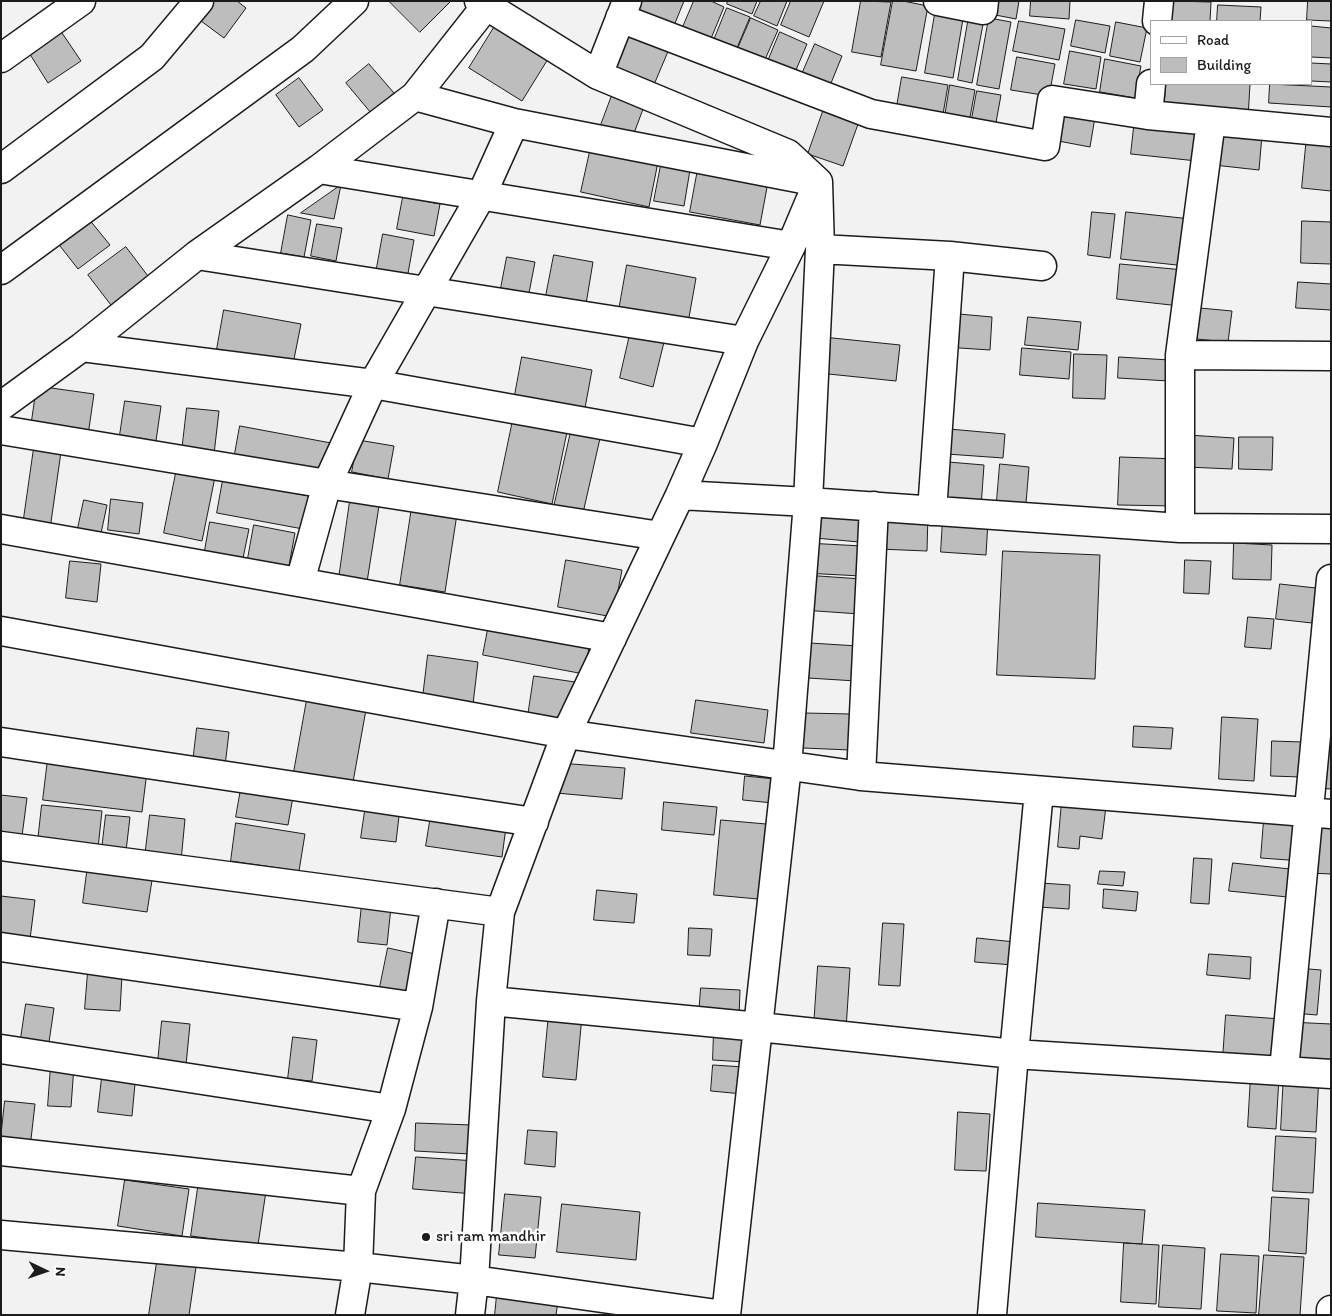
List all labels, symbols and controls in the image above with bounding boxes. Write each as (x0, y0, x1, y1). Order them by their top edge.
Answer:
legend (1150, 20, 1312, 85)
text: Road (1197, 31, 1229, 49)
text: Building (1197, 56, 1251, 74)
place label: sri ram mandhir (436, 1227, 546, 1247)
marker: sri ram mandhir (420, 1231, 432, 1243)
north arrow (20, 1246, 70, 1296)
text: N (52, 1267, 69, 1277)

